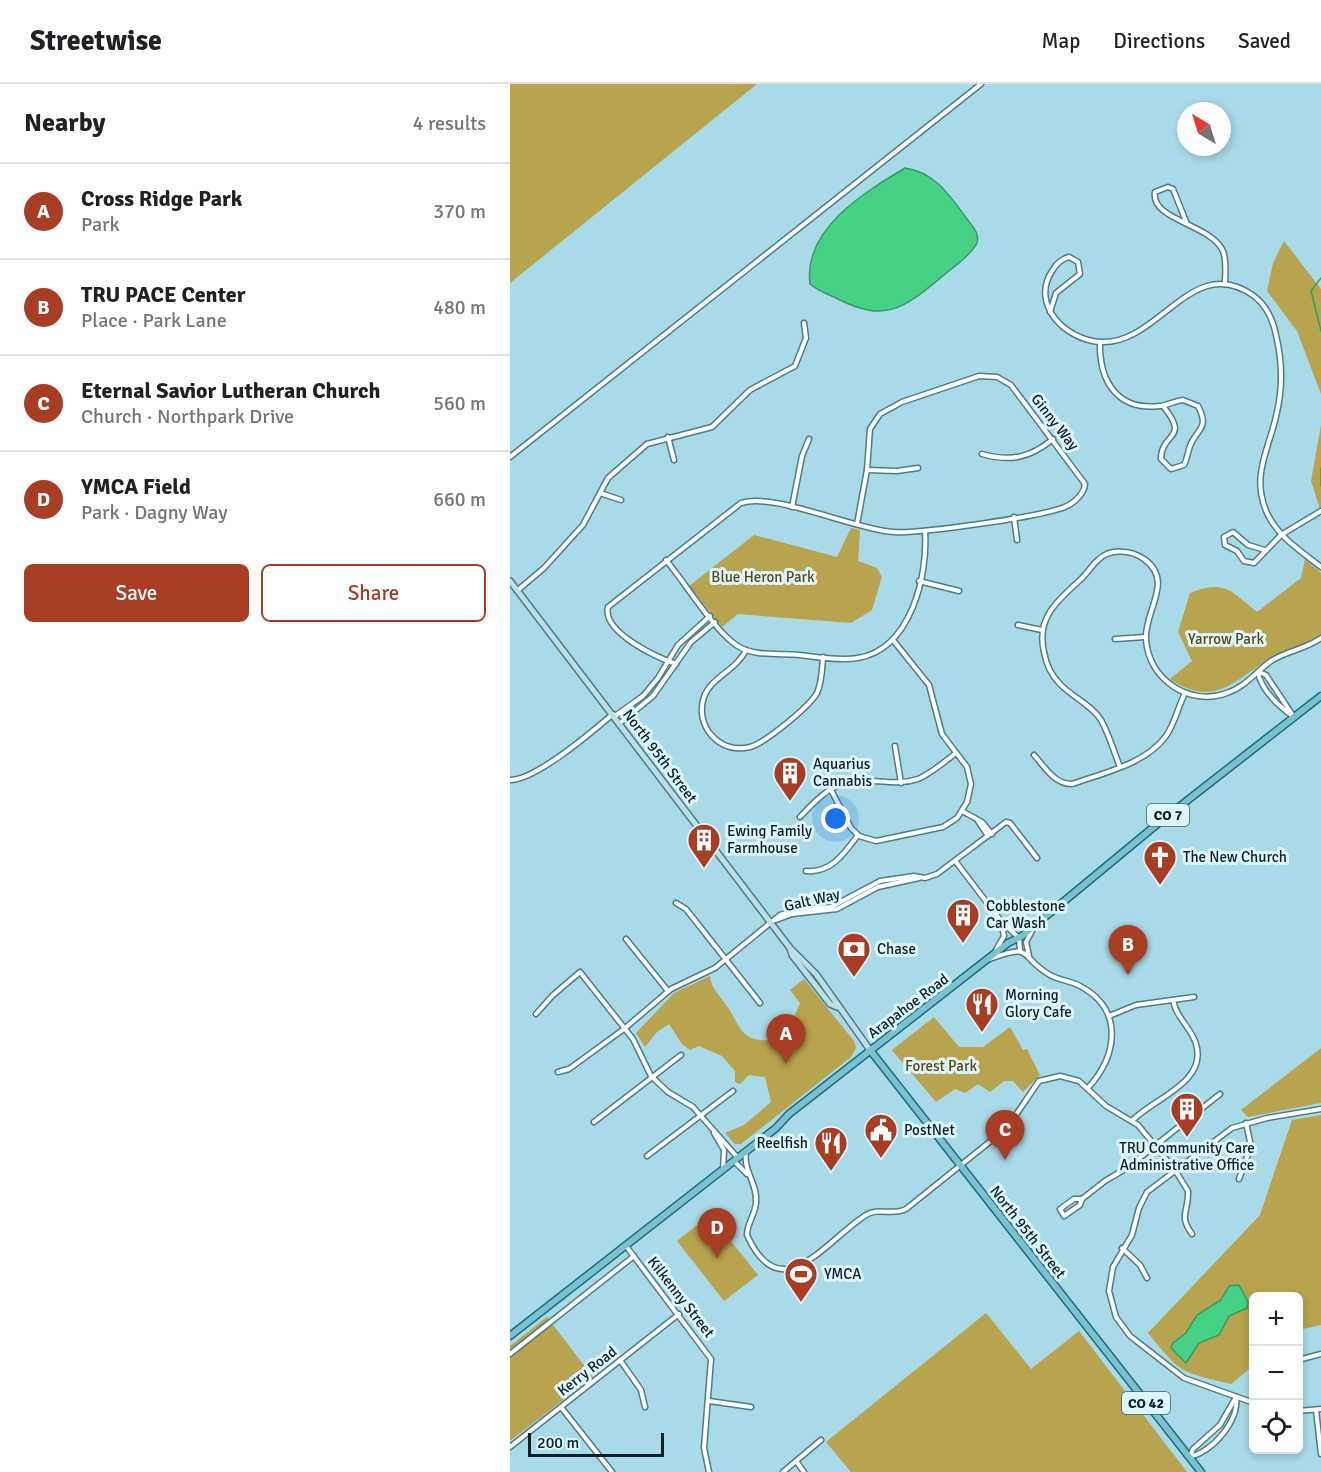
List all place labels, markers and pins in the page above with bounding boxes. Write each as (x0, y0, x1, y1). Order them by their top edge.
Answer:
building icon: Aquarius Cannabis (772, 755, 808, 802)
place label: Aquarius Cannabis (813, 755, 873, 790)
building icon: Ewing Family Farmhouse (686, 822, 722, 869)
place label: Ewing Family Farmhouse (727, 822, 812, 857)
church icon: The New Church (1142, 839, 1178, 886)
place label: The New Church (1183, 848, 1287, 866)
building icon: Cobblestone Car Wash (945, 897, 981, 944)
place label: Cobblestone Car Wash (986, 897, 1066, 932)
pin: B (1108, 926, 1148, 975)
bank icon: Chase (836, 931, 872, 978)
place label: Chase (877, 940, 916, 958)
restaurant icon: Morning Glory Cafe (964, 986, 1000, 1033)
place label: Morning Glory Cafe (1005, 986, 1072, 1021)
pin: A (766, 1014, 806, 1064)
building icon: TRU Community Care Administrative Office (1169, 1091, 1205, 1138)
pin: C (986, 1110, 1024, 1160)
public building icon: PostNet (863, 1112, 899, 1159)
place label: PostNet (904, 1121, 955, 1139)
restaurant icon: Reelfish (813, 1125, 849, 1172)
place label: Reelfish (756, 1134, 808, 1152)
place label: TRU Community Care Administrative Office (1119, 1139, 1255, 1174)
pin: D (698, 1208, 736, 1258)
sports icon: YMCA (783, 1256, 819, 1303)
place label: YMCA (824, 1265, 862, 1283)

